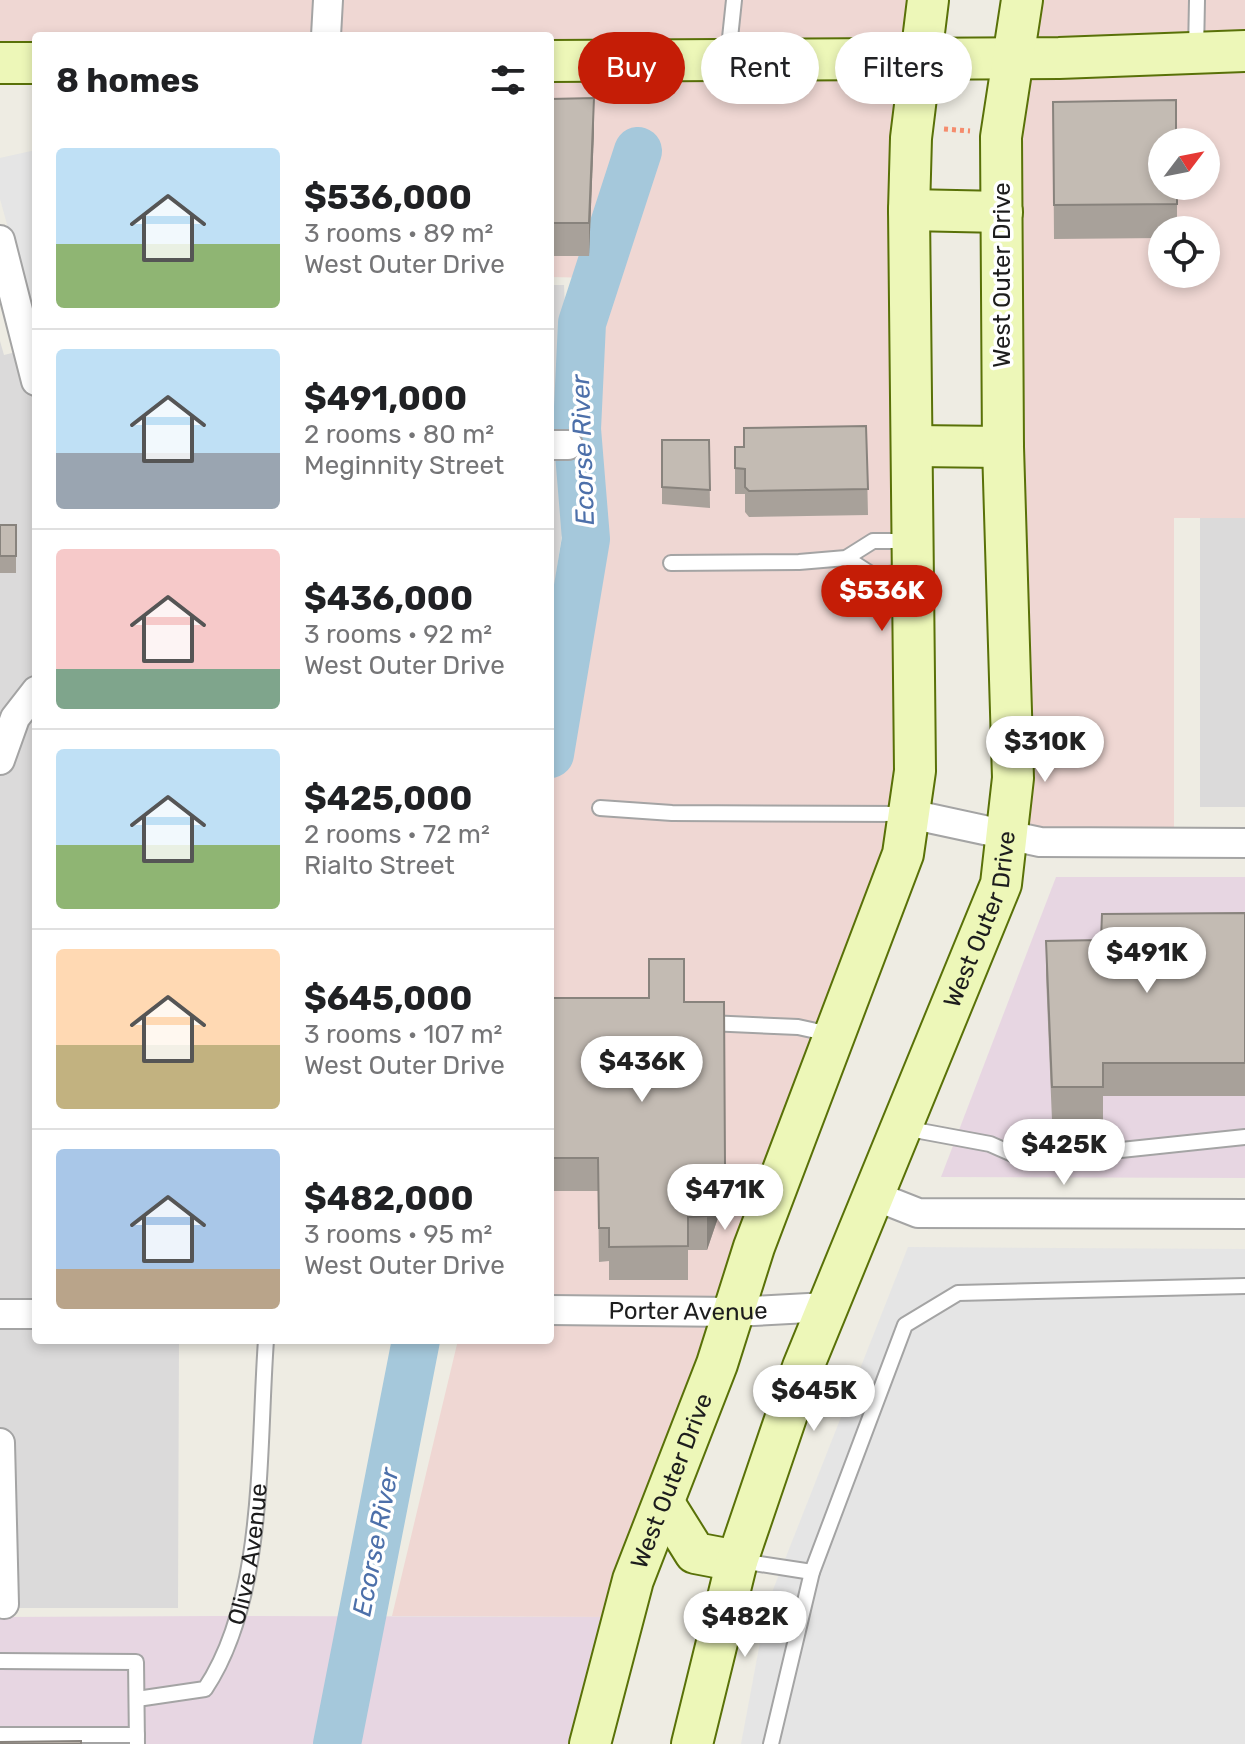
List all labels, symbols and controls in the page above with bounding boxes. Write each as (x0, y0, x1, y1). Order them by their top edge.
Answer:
chip: Buy (578, 32, 685, 104)
chip: Rent (701, 32, 819, 104)
chip: Filters (835, 32, 972, 104)
icon: filters (486, 58, 530, 102)
text: 8 homes (56, 60, 199, 101)
north arrow (1148, 128, 1220, 200)
map controls (1148, 128, 1220, 288)
text: $536,000 (304, 177, 472, 218)
icon: home (120, 180, 216, 276)
street label: West Outer Drive (988, 182, 1016, 368)
button: locate (1148, 216, 1220, 288)
text: 3 rooms · 89 m² (304, 218, 493, 249)
text: West Outer Drive (304, 249, 505, 280)
water label: Ecorse River (565, 373, 601, 526)
text: $491,000 (304, 378, 467, 419)
icon: home (120, 381, 216, 477)
text: 2 rooms · 80 m² (304, 419, 494, 450)
text: Meginnity Street (304, 450, 504, 481)
pin: $536K (826, 565, 938, 633)
text: $536K (839, 575, 925, 606)
text: $436,000 (304, 578, 473, 619)
icon: home (120, 581, 216, 677)
text: 3 rooms · 92 m² (304, 619, 492, 650)
text: West Outer Drive (304, 650, 505, 681)
pin: $310K (989, 716, 1101, 784)
text: $310K (1004, 726, 1086, 757)
text: $425,000 (304, 778, 472, 819)
icon: home (120, 781, 216, 877)
text: 2 rooms · 72 m² (304, 819, 490, 850)
street label: West Outer Drive (938, 829, 1021, 1012)
text: Rialto Street (304, 850, 455, 881)
pin: $491K (1091, 927, 1203, 995)
text: $491K (1106, 937, 1188, 968)
text: $645,000 (304, 978, 472, 1019)
icon: home (120, 981, 216, 1077)
text: 3 rooms · 107 m² (304, 1019, 503, 1050)
pin: $436K (586, 1036, 698, 1104)
text: $436K (599, 1046, 685, 1077)
text: West Outer Drive (304, 1050, 505, 1081)
pin: $425K (1008, 1119, 1120, 1187)
text: $425K (1021, 1129, 1107, 1160)
pin: $471K (669, 1164, 781, 1232)
text: $471K (685, 1174, 765, 1205)
text: $482,000 (304, 1178, 474, 1219)
icon: home (120, 1181, 216, 1277)
text: 3 rooms · 95 m² (304, 1219, 492, 1250)
text: West Outer Drive (304, 1250, 505, 1281)
street label: Porter Avenue (608, 1296, 768, 1326)
pin: $645K (758, 1365, 870, 1433)
text: $645K (771, 1375, 857, 1406)
street label: West Outer Drive (625, 1389, 718, 1572)
water label: Ecorse River (346, 1464, 406, 1619)
street label: Olive Avenue (222, 1482, 273, 1628)
pin: $482K (689, 1591, 801, 1659)
text: $482K (702, 1601, 788, 1632)

